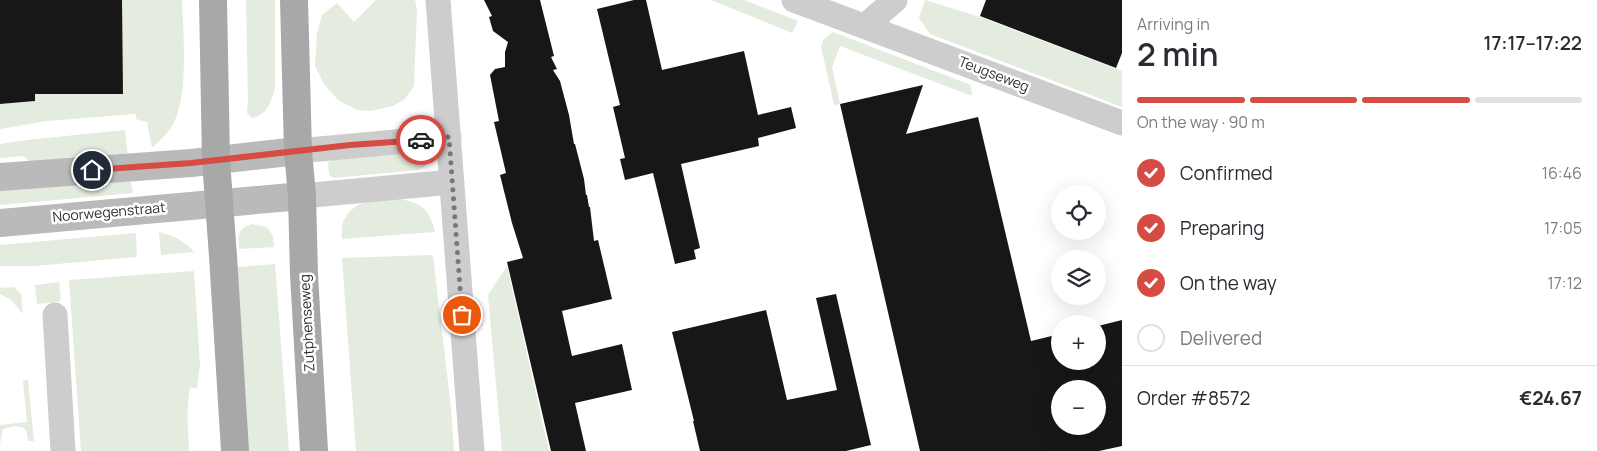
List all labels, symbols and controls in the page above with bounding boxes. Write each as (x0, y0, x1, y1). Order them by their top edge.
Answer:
text: Arriving in (1137, 13, 1210, 35)
text: 17:17–17:22 (1483, 30, 1582, 56)
text: 2 min (1137, 32, 1219, 76)
street label: Teugseweg (956, 51, 1032, 96)
text: On the way · 90 m (1137, 111, 1265, 133)
courier (396, 115, 446, 165)
icon: car (407, 126, 435, 154)
pin (71, 149, 113, 191)
icon: home (78, 156, 106, 184)
icon: check (1137, 159, 1165, 187)
text: Confirmed (1180, 160, 1273, 186)
text: 16:46 (1542, 162, 1582, 184)
map controls (1051, 185, 1106, 435)
button: locate (1051, 185, 1106, 240)
street label: Noorwegenstraat (52, 197, 167, 226)
icon: check (1137, 214, 1165, 242)
text: Preparing (1180, 215, 1265, 241)
text: 17:05 (1544, 217, 1582, 239)
button: layers (1051, 250, 1106, 305)
icon: check (1137, 269, 1165, 297)
text: On the way (1180, 270, 1277, 296)
text: 17:12 (1548, 272, 1582, 294)
street label: Zutphenseweg (294, 274, 319, 372)
pin (441, 294, 483, 336)
icon: bag (448, 301, 476, 329)
button: + (1051, 315, 1106, 370)
text: Delivered (1180, 325, 1262, 351)
button: − (1051, 380, 1106, 435)
text: Order #8572 (1137, 385, 1250, 411)
text: €24.67 (1519, 385, 1582, 411)

